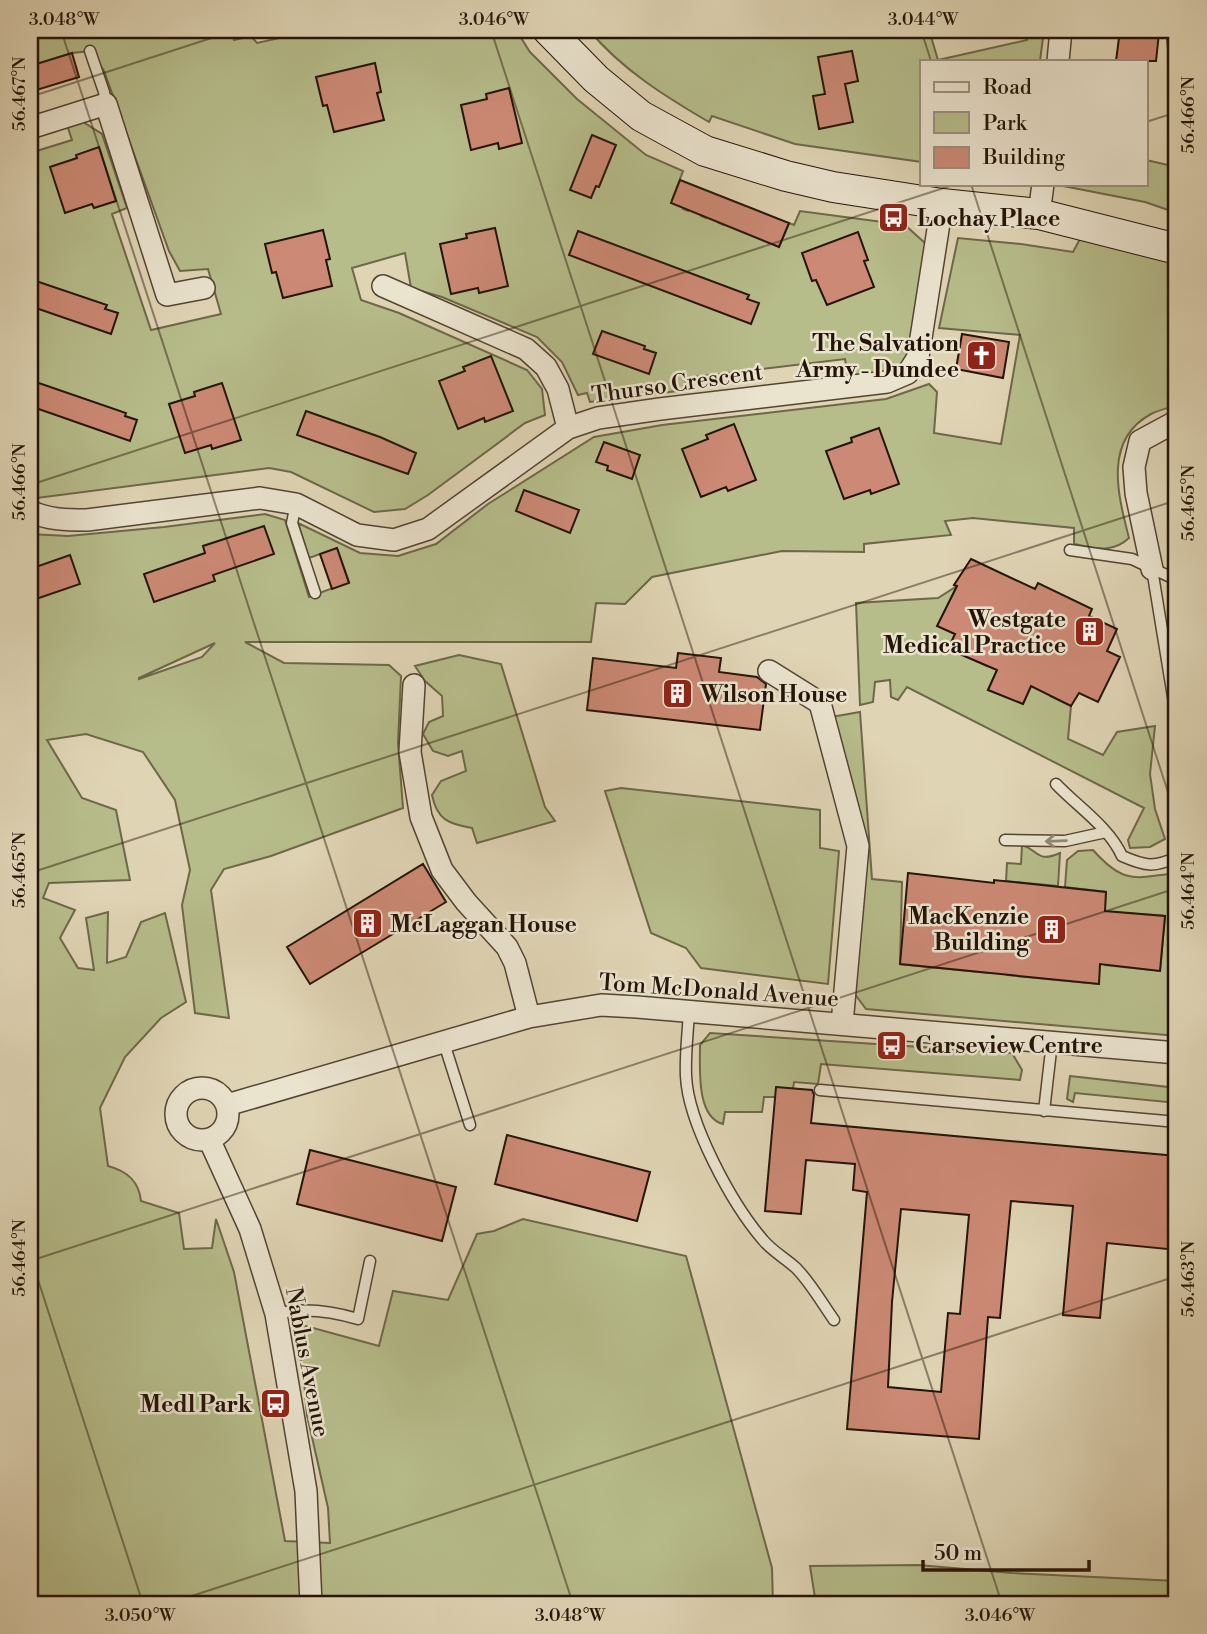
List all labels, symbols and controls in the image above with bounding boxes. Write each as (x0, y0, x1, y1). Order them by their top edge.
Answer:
text: 3.048°W (29, 8, 100, 31)
text: 3.046°W (459, 8, 530, 31)
text: 3.044°W (888, 8, 959, 31)
text: 56.467°N (8, 56, 31, 131)
legend (920, 60, 1148, 186)
text: Road (983, 75, 1032, 101)
text: 56.466°N (1177, 76, 1200, 154)
text: Park (983, 111, 1028, 137)
text: Building (982, 145, 1065, 171)
bus stop icon: Lochay Place (877, 201, 911, 235)
place label: Lochay Place (917, 205, 1060, 233)
place label: The Salvation Army - Dundee (795, 330, 959, 384)
church icon: The Salvation Army - Dundee (965, 339, 999, 373)
street label: Thurso Crescent (590, 358, 765, 410)
text: 56.466°N (8, 443, 31, 521)
text: 56.465°N (1177, 464, 1200, 541)
place label: Westgate Medical Practice (883, 606, 1066, 660)
building icon: Westgate Medical Practice (1072, 615, 1106, 649)
building icon: Wilson House (660, 677, 694, 711)
place label: Wilson House (699, 681, 847, 709)
text: 56.465°N (8, 831, 31, 908)
one-way arrow (1045, 834, 1068, 847)
text: 56.464°N (1177, 852, 1200, 930)
place label: MacKenzie Building (908, 903, 1030, 957)
building icon: McLaggan House (350, 907, 384, 941)
place label: McLaggan House (390, 911, 577, 939)
building icon: MacKenzie Building (1035, 912, 1069, 946)
street label: Tom McDonald Avenue (598, 969, 840, 1013)
bus stop icon: Carseview Centre (875, 1028, 909, 1062)
place label: Carseview Centre (915, 1032, 1103, 1060)
text: 56.464°N (8, 1219, 31, 1297)
text: 56.463°N (1177, 1240, 1200, 1317)
street label: Nablus Avenue (279, 1285, 335, 1439)
bus stop icon: Medl Park (258, 1387, 292, 1421)
place label: Medl Park (140, 1391, 253, 1419)
scale bar (923, 1529, 1090, 1573)
text: 50 m (934, 1541, 982, 1567)
text: 3.050°W (105, 1604, 176, 1627)
text: 3.048°W (535, 1604, 606, 1627)
text: 3.046°W (965, 1604, 1036, 1627)

